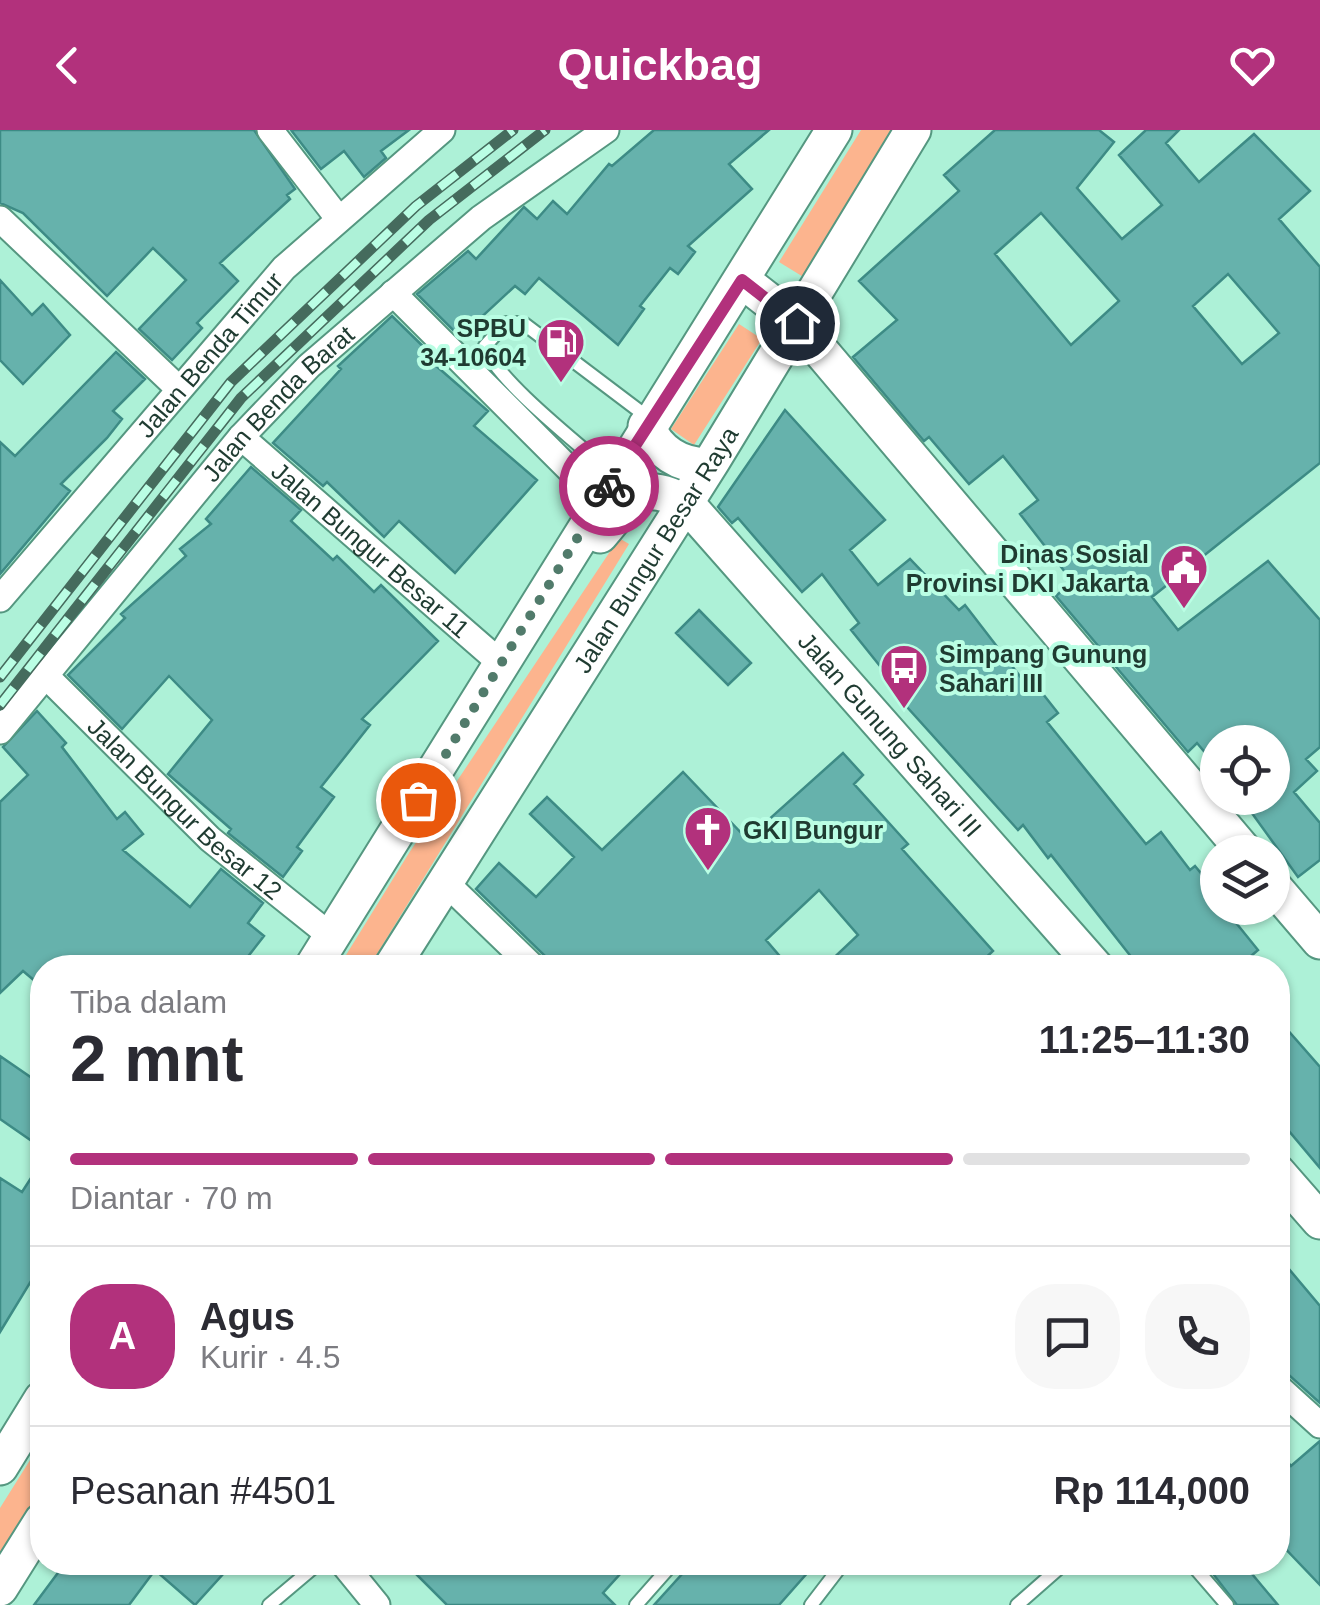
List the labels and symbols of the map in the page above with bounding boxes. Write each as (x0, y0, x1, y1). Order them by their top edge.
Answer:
street label: Jalan Benda Timur (131, 266, 288, 443)
pin (755, 281, 840, 366)
place label: SPBU 34-10604 (420, 314, 526, 371)
fuel station icon: SPBU 34-10604 (535, 316, 587, 384)
street label: Jalan Benda Barat (197, 320, 359, 487)
street label: Jalan Bungur Besar Raya (568, 422, 743, 678)
courier (559, 436, 659, 536)
street label: Jalan Bungur Besar 11 (266, 456, 475, 643)
place label: Dinas Sosial Provinsi DKI Jakarta (906, 540, 1150, 597)
public building icon: Dinas Sosial Provinsi DKI Jakarta (1158, 542, 1210, 610)
street label: Jalan Gunung Sahari III (793, 627, 987, 842)
place label: Simpang Gunung Sahari III (939, 640, 1147, 697)
bus stop icon: Simpang Gunung Sahari III (878, 642, 930, 710)
street label: Jalan Bungur Besar 12 (82, 712, 287, 905)
pin (376, 758, 461, 843)
church icon: GKI Bungur (682, 804, 734, 872)
place label: GKI Bungur (743, 816, 884, 844)

